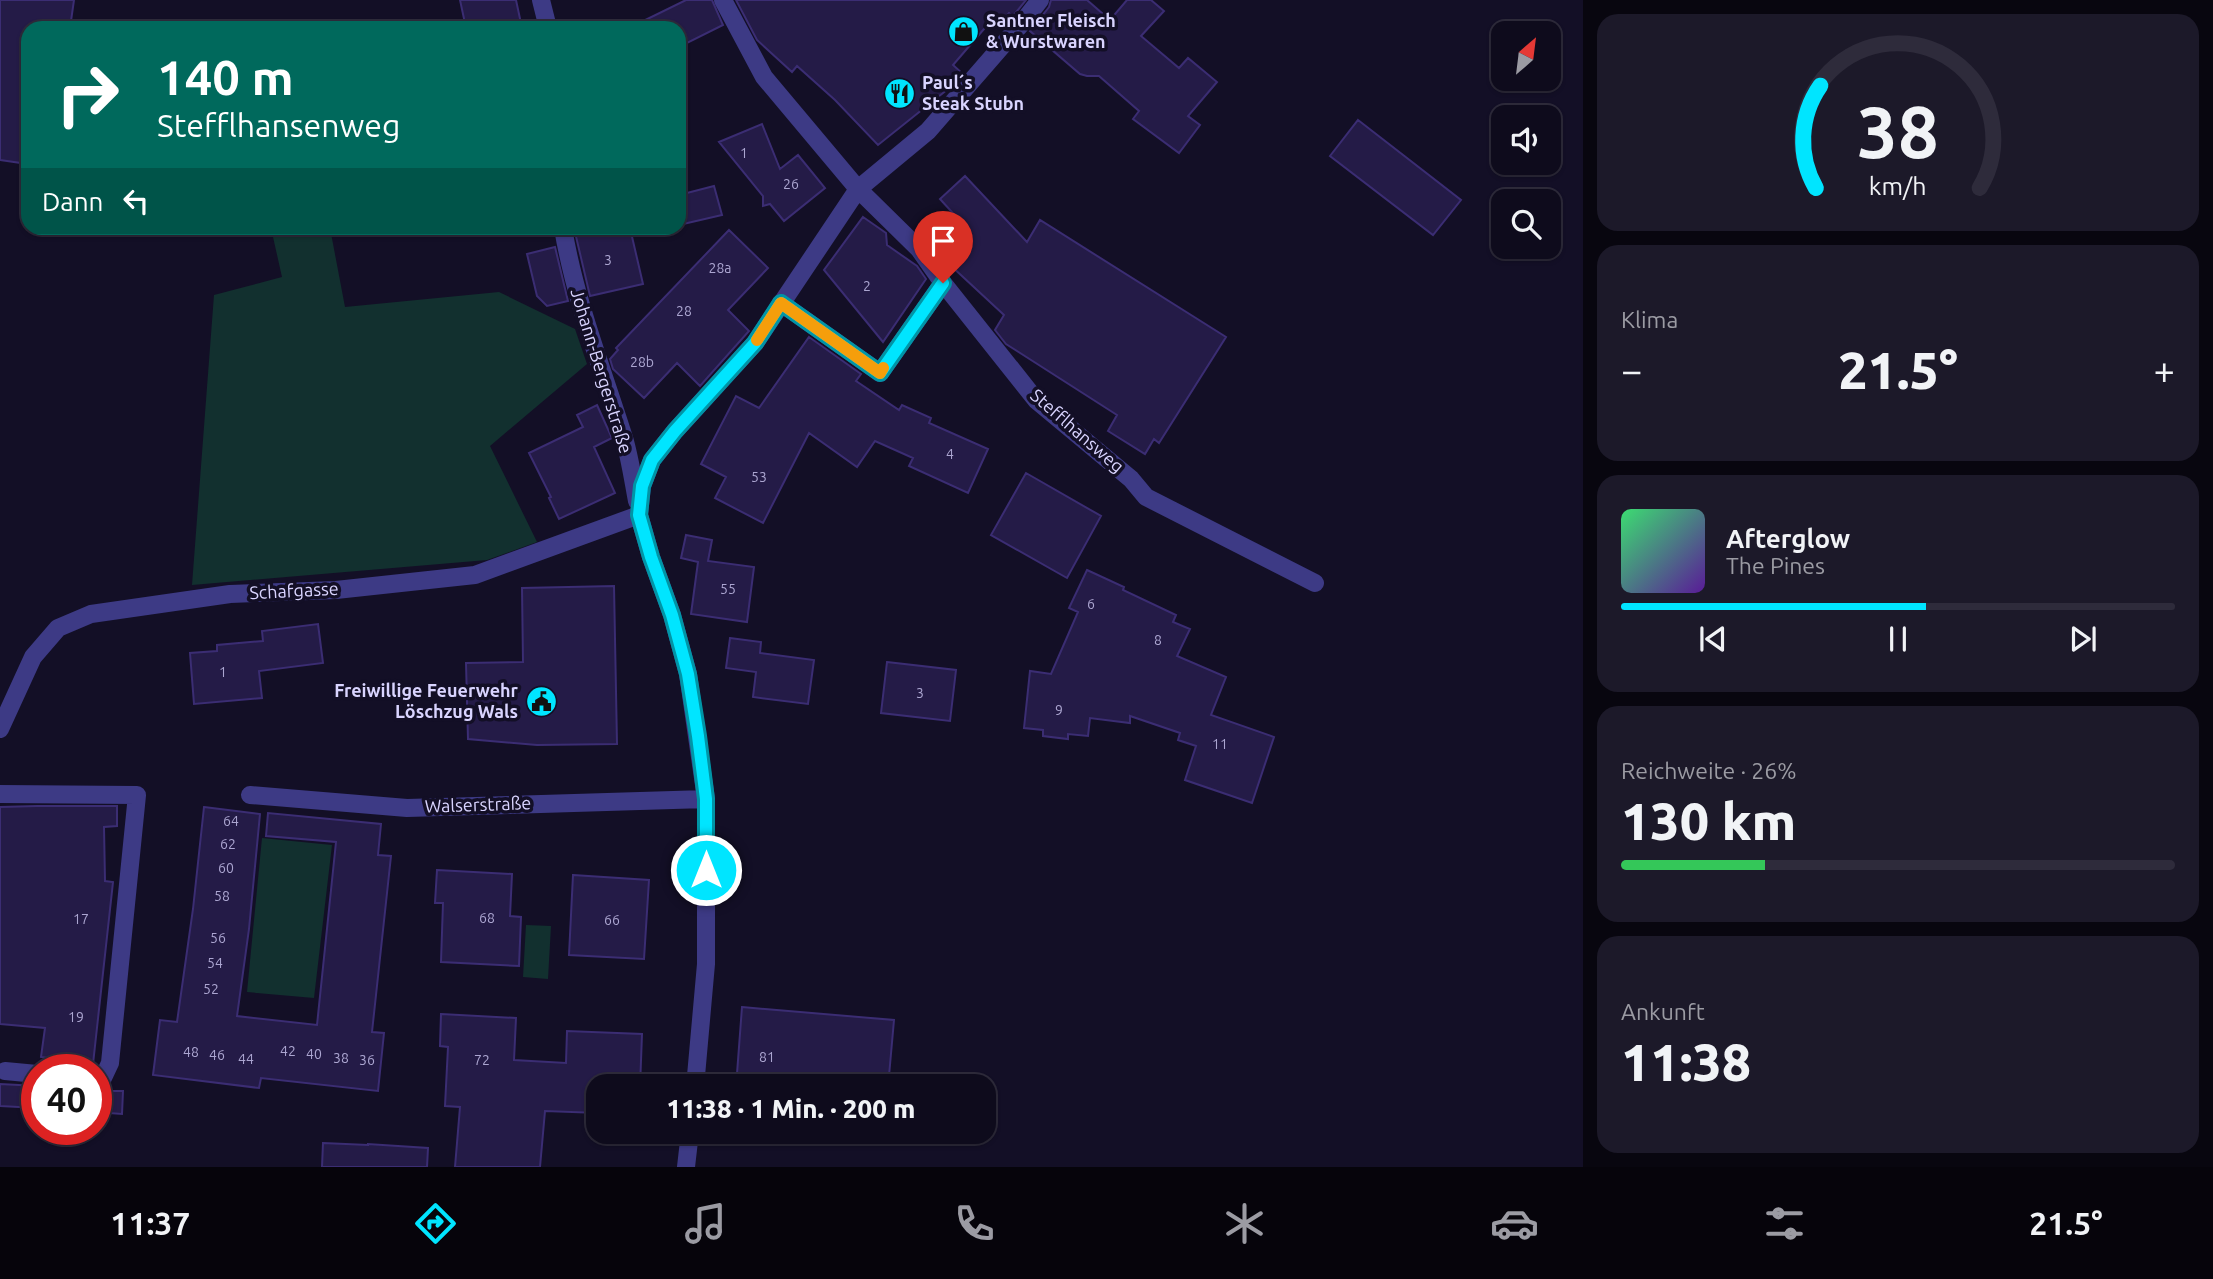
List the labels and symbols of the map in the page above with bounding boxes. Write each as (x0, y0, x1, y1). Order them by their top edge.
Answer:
place label: Santner Fleisch & Wurstwaren (986, 10, 1116, 51)
shop icon: Santner Fleisch & Wurstwaren (946, 14, 980, 48)
north arrow (1491, 21, 1561, 91)
place label: Paul´s Steak Stubn (922, 72, 1024, 113)
restaurant icon: Paul´s Steak Stubn (882, 76, 916, 110)
house number: 1 (740, 145, 748, 161)
house number: 26 (783, 176, 799, 192)
pin (913, 211, 973, 283)
house number: 3 (604, 252, 612, 268)
house number: 28a (709, 260, 732, 276)
house number: 2 (863, 278, 871, 294)
street label: Johann-Bergerstraße (567, 286, 637, 456)
house number: 28 (676, 303, 692, 319)
house number: 28b (630, 354, 654, 370)
street label: Stefflhansweg (1027, 384, 1128, 476)
house number: 4 (946, 446, 954, 462)
house number: 53 (751, 469, 767, 485)
street label: Schafgasse (249, 578, 339, 602)
house number: 55 (720, 581, 736, 597)
house number: 6 (1087, 596, 1095, 612)
house number: 8 (1154, 632, 1162, 648)
house number: 1 (219, 664, 227, 680)
place label: Freiwillige Feuerwehr Löschzug Wals (334, 680, 519, 721)
public building icon: Freiwillige Feuerwehr Löschzug Wals (524, 684, 558, 718)
house number: 3 (916, 685, 924, 701)
house number: 9 (1055, 702, 1063, 718)
house number: 11 (1212, 736, 1228, 752)
street label: Walserstraße (424, 792, 532, 816)
house number: 64 (223, 813, 239, 829)
position arrow (669, 833, 743, 907)
house number: 62 (220, 836, 236, 852)
house number: 60 (218, 860, 234, 876)
house number: 58 (214, 888, 230, 904)
house number: 68 (479, 910, 495, 926)
house number: 17 (73, 911, 89, 927)
house number: 66 (604, 912, 620, 928)
house number: 56 (210, 930, 226, 946)
house number: 54 (207, 955, 223, 971)
house number: 52 (203, 981, 219, 997)
house number: 19 (68, 1009, 84, 1025)
house number: 42 (280, 1043, 296, 1059)
house number: 48 (183, 1044, 199, 1060)
house number: 40 (306, 1046, 322, 1062)
house number: 46 (209, 1047, 225, 1063)
house number: 81 (759, 1049, 775, 1065)
house number: 38 (333, 1050, 349, 1066)
house number: 44 (238, 1051, 254, 1067)
house number: 36 (359, 1052, 375, 1068)
house number: 72 (474, 1052, 490, 1068)
speed limit sign: 40 (21, 1054, 112, 1145)

